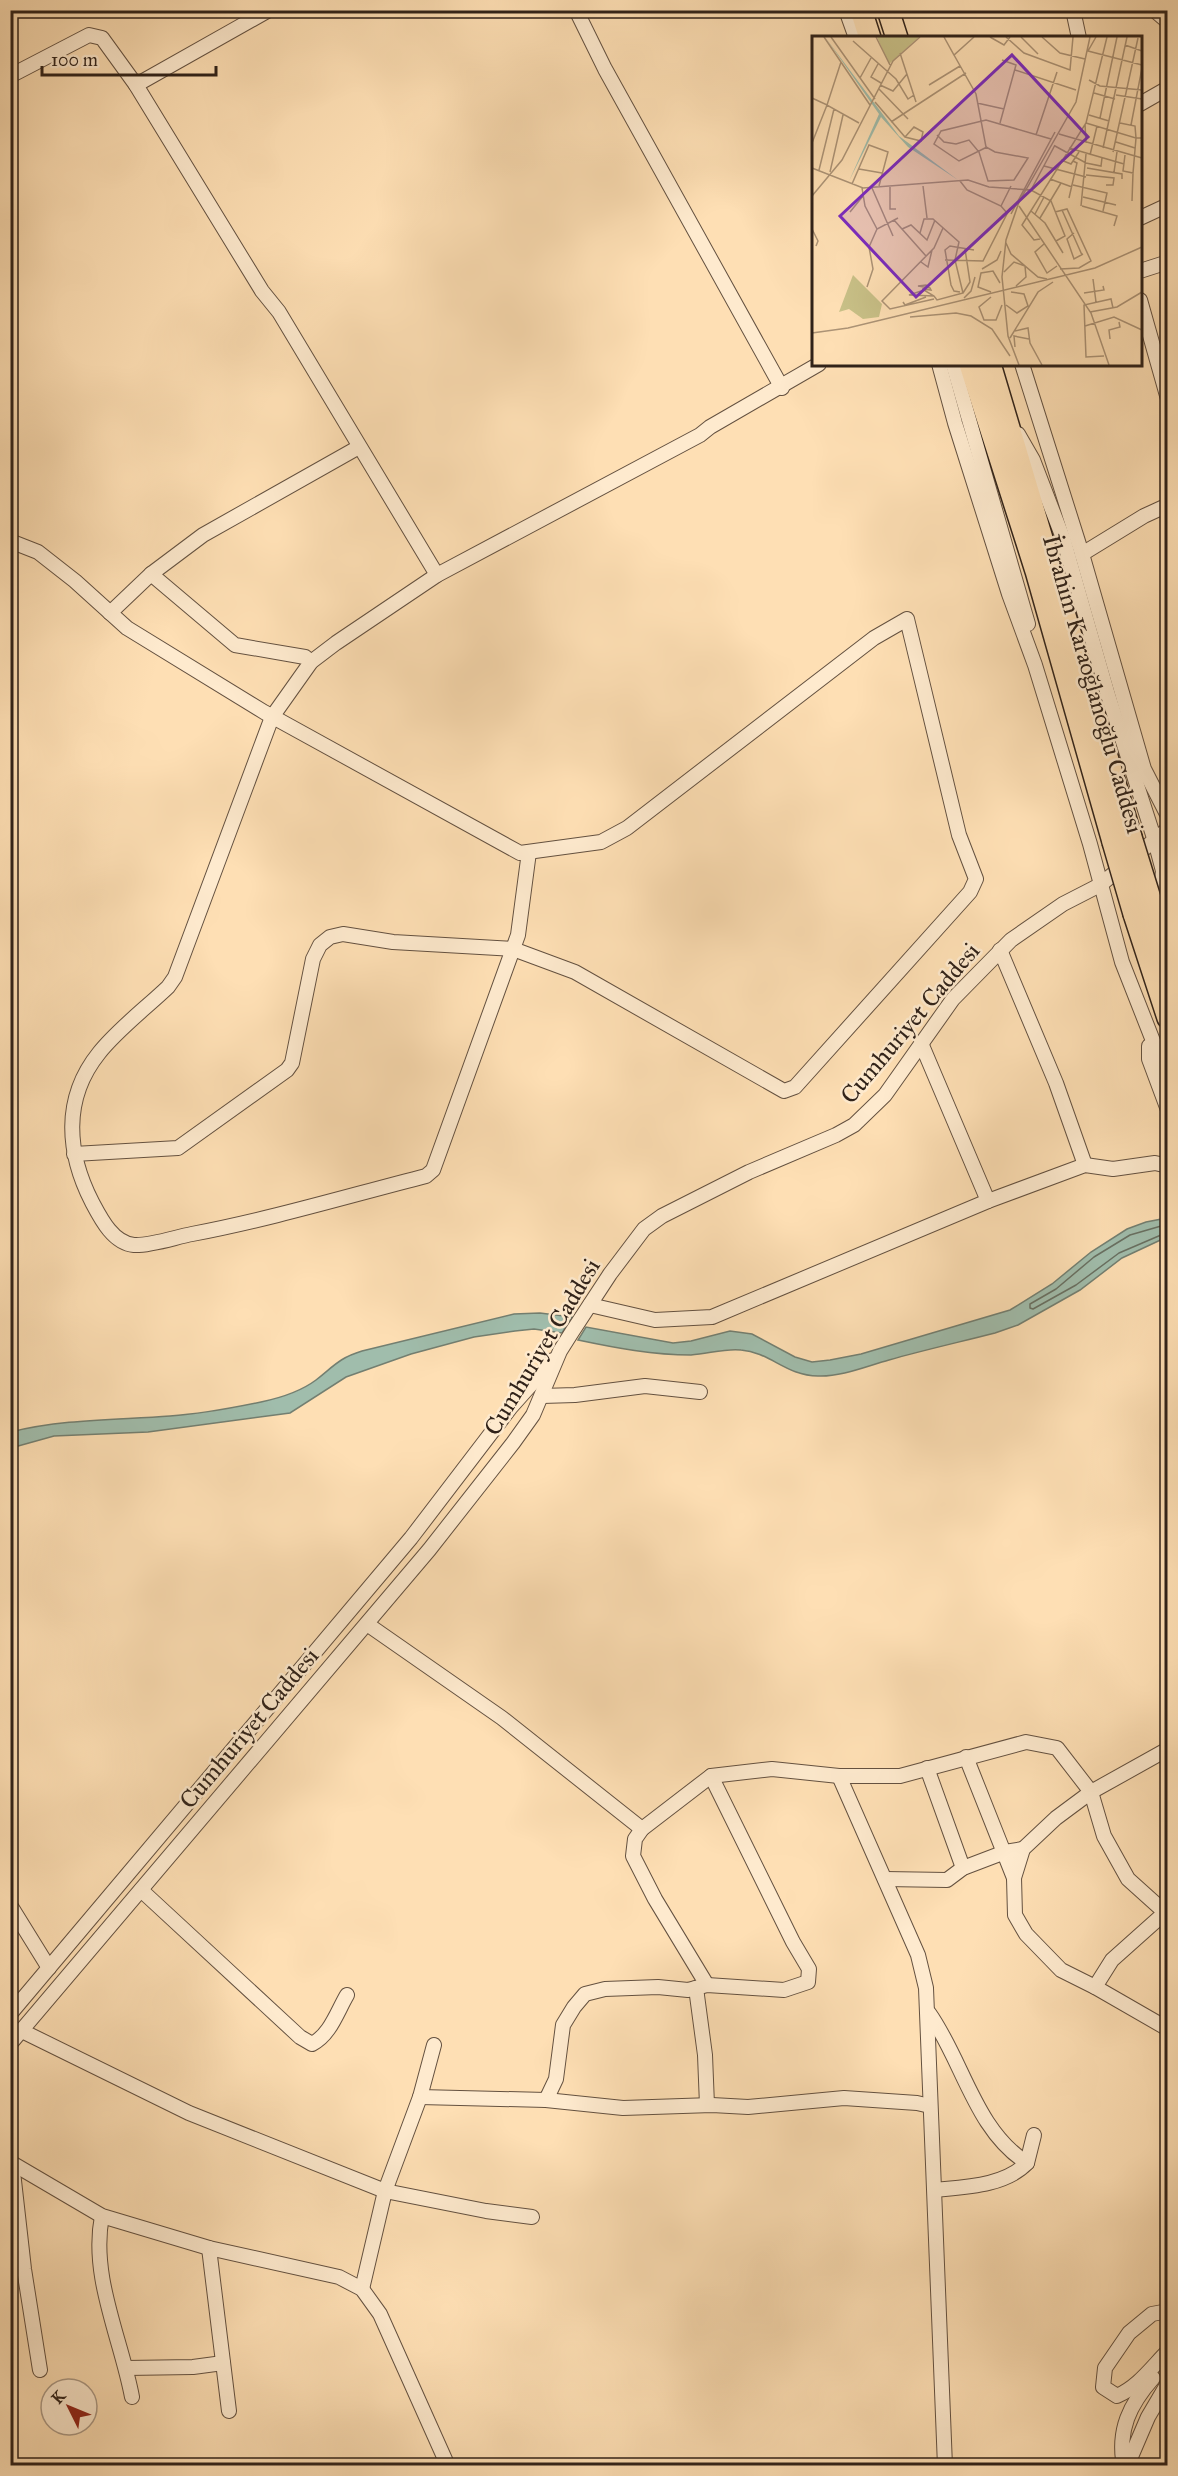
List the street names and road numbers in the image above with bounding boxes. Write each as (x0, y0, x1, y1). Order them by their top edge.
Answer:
street label: İbrahim Karaoğlanoğlu Caddesi (1036, 531, 1150, 837)
street label: Cumhuriyet Caddesi (834, 936, 986, 1110)
street label: Cumhuriyet Caddesi (477, 1253, 607, 1441)
street label: Cumhuriyet Caddesi (173, 1641, 325, 1815)

